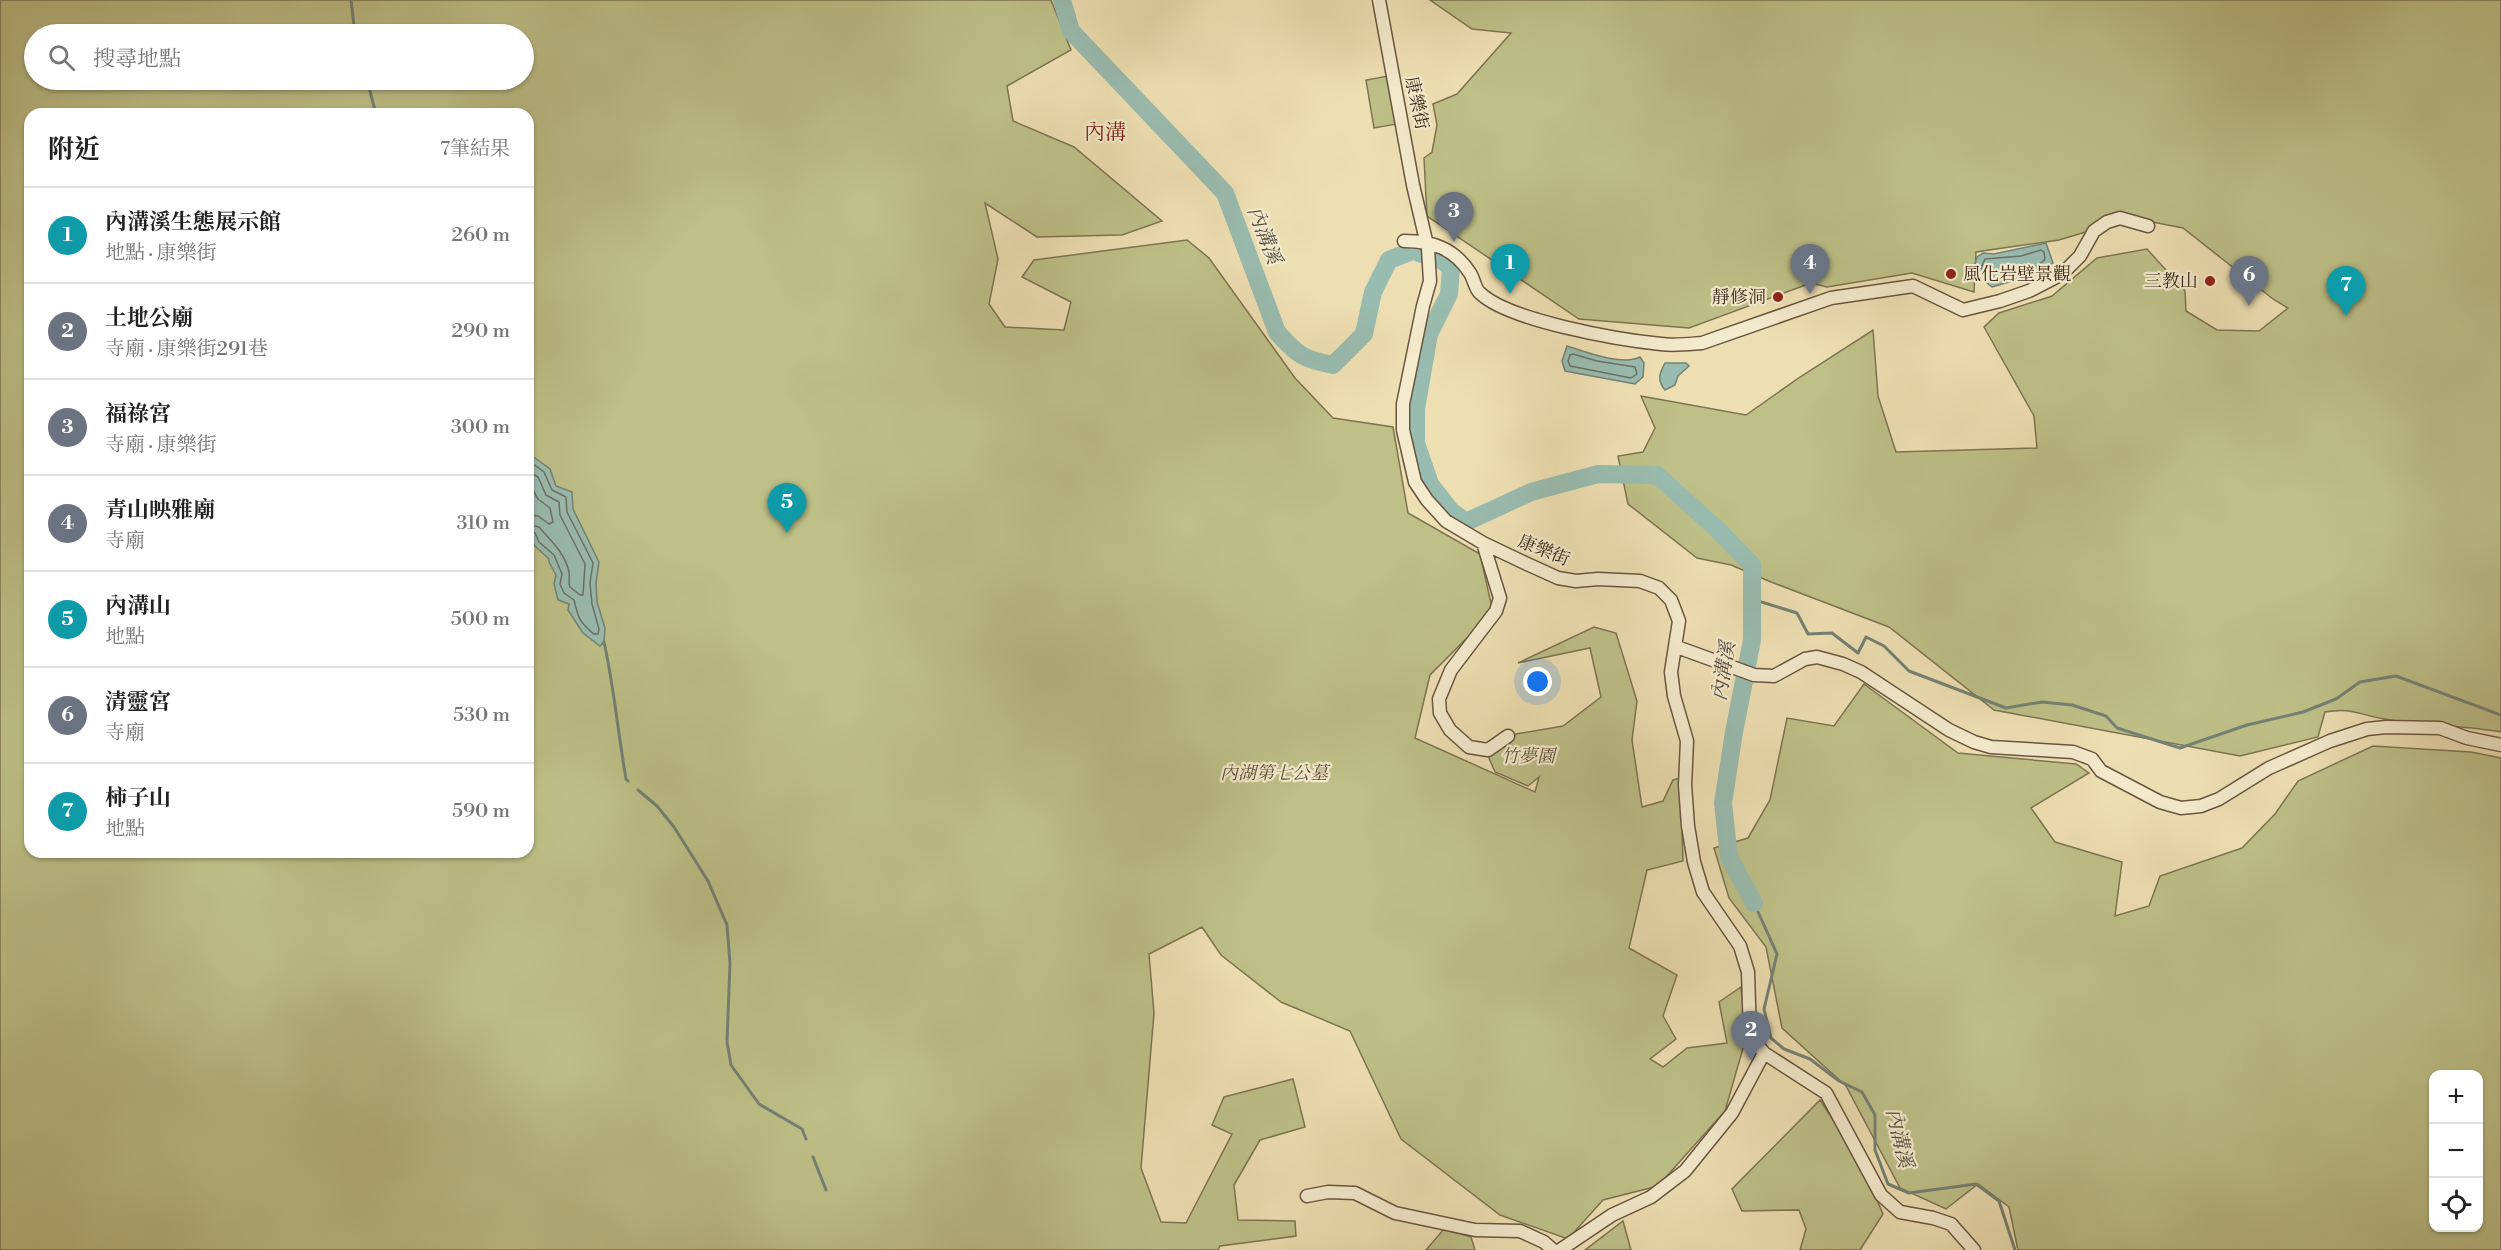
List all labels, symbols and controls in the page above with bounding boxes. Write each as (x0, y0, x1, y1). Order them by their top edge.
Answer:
search box (24, 24, 534, 90)
icon: search (45, 41, 78, 74)
text: 搜尋地點 (93, 46, 181, 73)
street label: 康樂街 (1400, 74, 1433, 132)
district label: 內溝 (1084, 120, 1126, 146)
text: 附近 (48, 134, 100, 166)
text: 7筆結果 (440, 137, 510, 162)
pin: 3 (1434, 192, 1474, 242)
water label: 內溝溪 (1241, 203, 1287, 270)
text: 內溝溪生態展示館 (105, 209, 281, 236)
text: 1 (63, 223, 72, 248)
text: 260 m (452, 223, 510, 248)
text: 地點 · 康樂街 (105, 241, 217, 266)
pin: 1 (1490, 244, 1530, 294)
pin: 4 (1790, 244, 1830, 294)
pin: 6 (2230, 256, 2268, 306)
place label: 風化岩壁景觀 (1963, 263, 2071, 286)
pin: 7 (2326, 266, 2366, 316)
marker: 風化岩壁景觀 (1944, 267, 1958, 281)
place label: 三教山 (2144, 270, 2198, 293)
marker: 三教山 (2203, 274, 2217, 288)
place label: 靜修洞 (1712, 286, 1766, 309)
marker: 靜修洞 (1771, 290, 1785, 304)
text: 土地公廟 (105, 305, 193, 332)
text: 2 (61, 319, 74, 344)
text: 290 m (452, 319, 510, 344)
text: 寺廟 · 康樂街291巷 (105, 337, 268, 362)
text: 福祿宮 (105, 401, 171, 428)
text: 3 (61, 415, 74, 440)
text: 300 m (451, 415, 510, 440)
text: 寺廟 · 康樂街 (105, 433, 217, 458)
pin: 5 (768, 484, 806, 533)
text: 青山映雅廟 (105, 497, 215, 524)
text: 4 (61, 511, 74, 536)
text: 310 m (457, 511, 510, 536)
text: 寺廟 (105, 529, 145, 554)
street label: 康樂街 (1514, 530, 1573, 571)
text: 內溝山 (105, 593, 171, 620)
text: 5 (61, 607, 74, 632)
text: 500 m (451, 607, 510, 632)
text: 地點 (105, 625, 145, 650)
water label: 內溝溪 (1707, 638, 1742, 703)
your location (1523, 667, 1552, 696)
text: 清靈宮 (105, 689, 171, 716)
text: 6 (61, 703, 74, 728)
text: 530 m (453, 703, 510, 728)
text: 寺廟 (105, 721, 145, 746)
park label: 竹夢園 (1501, 745, 1558, 768)
park label: 內湖第七公墓 (1220, 762, 1331, 785)
text: 柿子山 (105, 785, 171, 812)
text: 7 (62, 799, 73, 824)
text: 590 m (452, 799, 510, 824)
text: 地點 (105, 817, 145, 842)
pin: 2 (1732, 1012, 1770, 1061)
map controls (2429, 1070, 2483, 1232)
button: + (2429, 1070, 2483, 1124)
water label: 內溝溪 (1880, 1106, 1918, 1172)
button: − (2429, 1124, 2483, 1178)
button: locate (2429, 1178, 2483, 1232)

